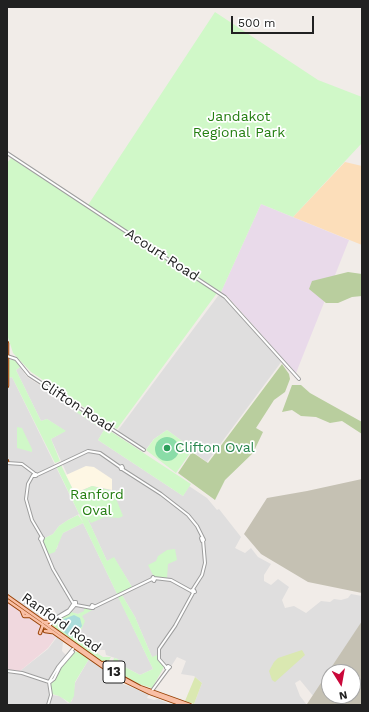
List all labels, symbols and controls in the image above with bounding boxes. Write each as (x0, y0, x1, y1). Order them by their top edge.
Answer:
scale bar (233, 8, 316, 34)
text: 500 m (238, 16, 275, 30)
park label: Jandakot Regional Park (193, 109, 285, 142)
street label: Acourt Road (122, 225, 202, 285)
street label: Clifton Road (37, 376, 117, 436)
place label: Clifton Oval (175, 440, 255, 456)
marker: Clifton Oval (162, 443, 172, 453)
park label: Ranford Oval (70, 487, 124, 520)
street label: Ranford Road (18, 590, 104, 656)
road number: 13 (103, 661, 125, 683)
north arrow (321, 664, 361, 704)
text: N (338, 688, 348, 702)

